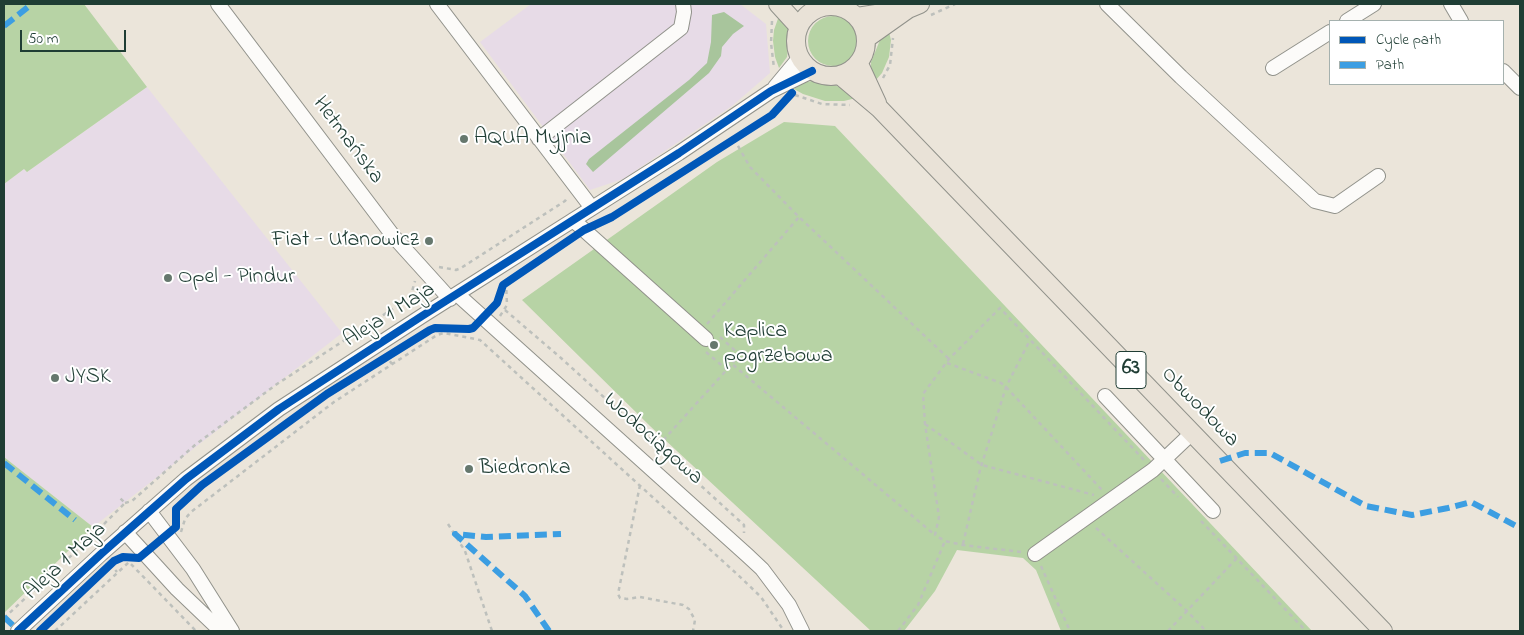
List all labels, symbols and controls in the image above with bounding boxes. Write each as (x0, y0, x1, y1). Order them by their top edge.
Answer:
scale bar (22, 20, 129, 52)
legend (1329, 20, 1504, 85)
text: 50 m (28, 28, 58, 50)
text: Cycle path (1376, 29, 1441, 51)
text: Path (1376, 54, 1404, 76)
street label: Hetmańska (306, 92, 388, 190)
place label: AQUA Myjnia (474, 126, 591, 152)
marker: AQUA Myjnia (458, 133, 470, 145)
place label: Fiat - Ułanowicz (272, 228, 419, 254)
marker: Fiat - Ułanowicz (423, 235, 435, 247)
place label: Opel - Pindur (178, 265, 295, 291)
marker: Opel - Pindur (162, 272, 174, 284)
street label: Aleja 1 Maja (339, 278, 441, 354)
place label: Kaplica pogrzebowa (724, 319, 833, 371)
marker: Kaplica pogrzebowa (708, 339, 720, 351)
road number: 63 (1116, 352, 1146, 388)
street label: Obwodowa (1154, 362, 1244, 454)
place label: JYSK (65, 365, 111, 391)
marker: JYSK (49, 372, 61, 384)
street label: Wodociągowa (597, 388, 707, 492)
place label: Biedronka (479, 456, 571, 482)
marker: Biedronka (463, 463, 475, 475)
street label: Aleja 1 Maja (19, 517, 113, 607)

